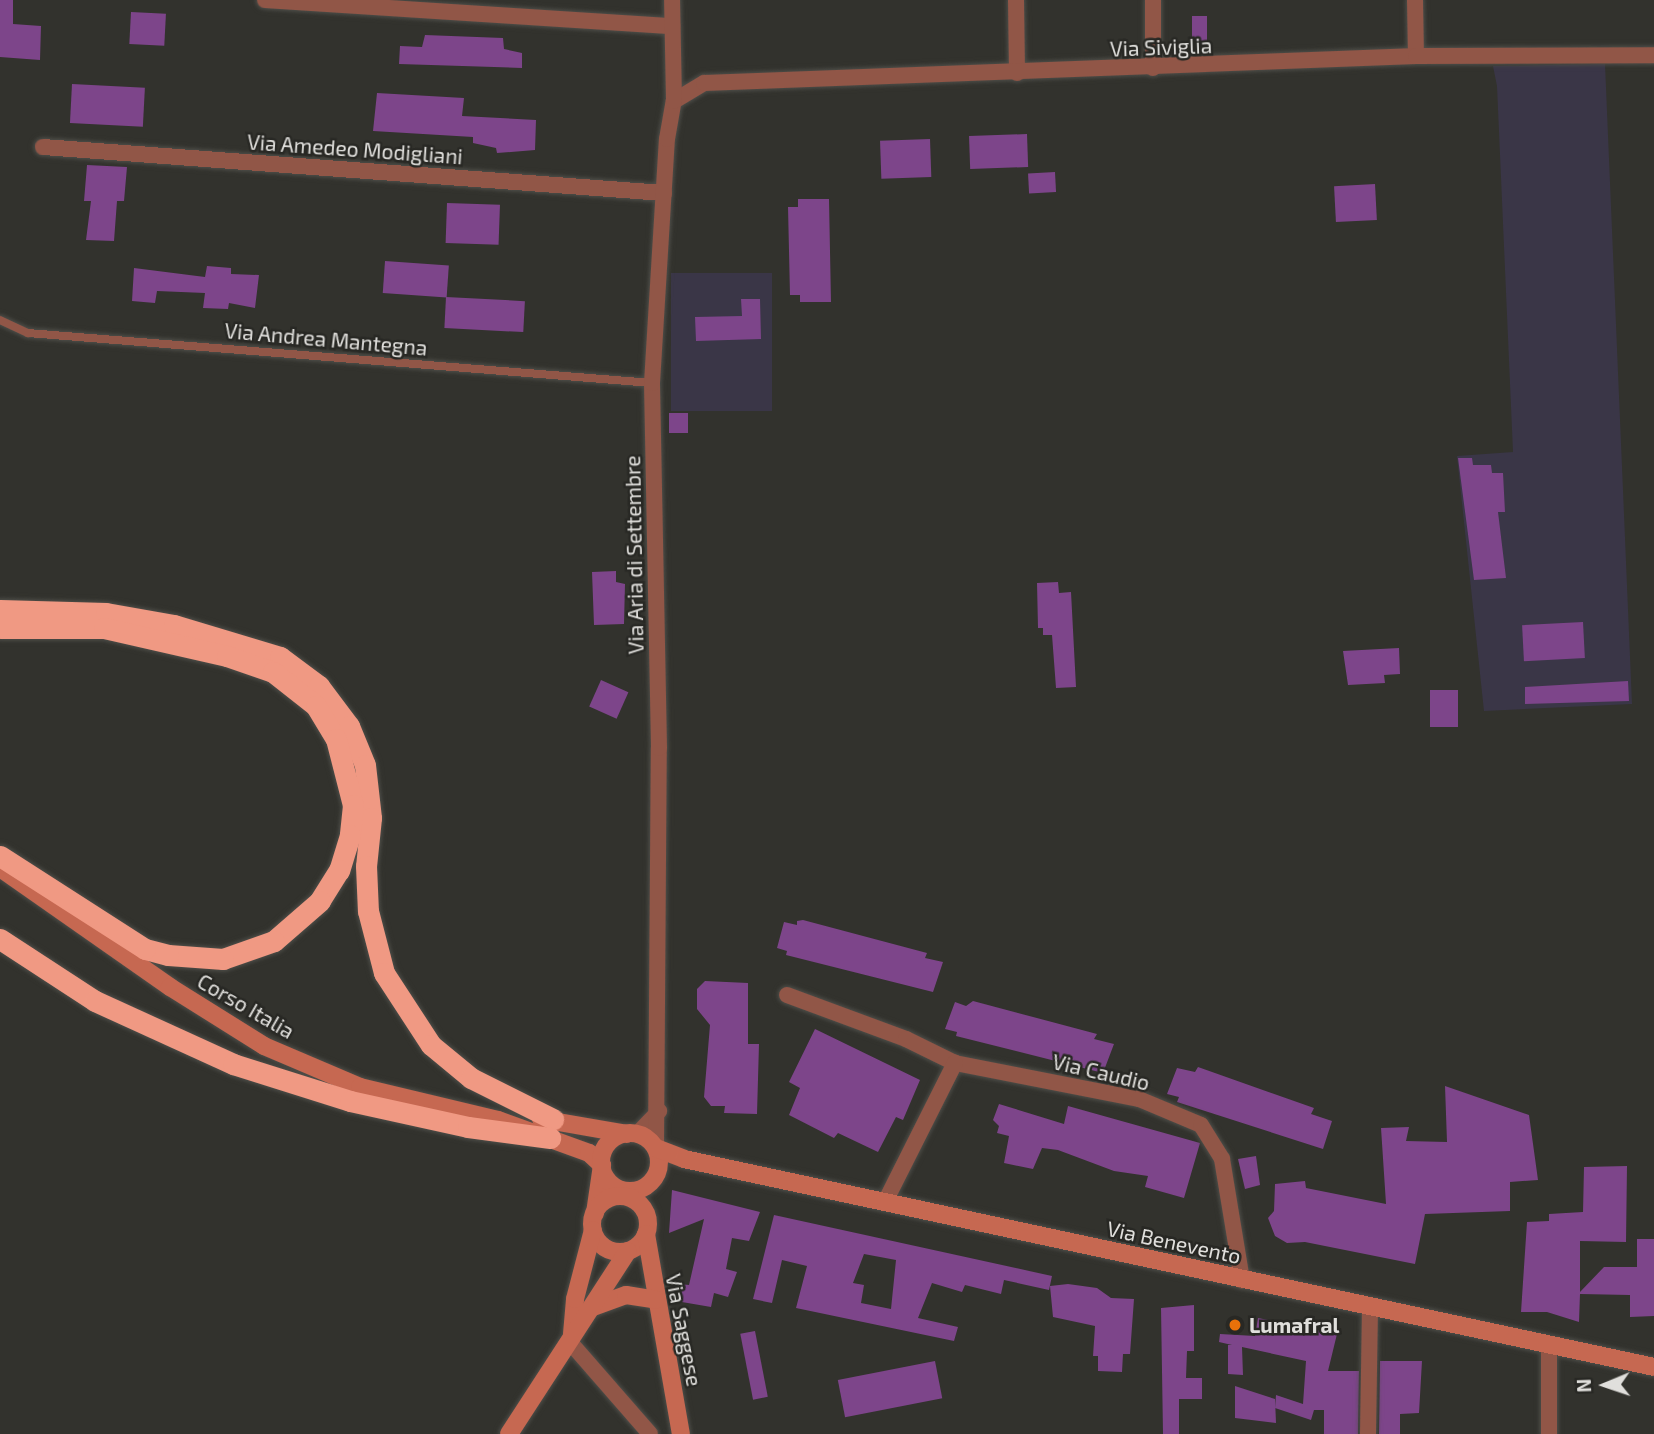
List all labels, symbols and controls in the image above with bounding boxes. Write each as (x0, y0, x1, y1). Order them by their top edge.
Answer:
street label: Via Siviglia (1109, 33, 1213, 61)
street label: Via Amedeo Modigliani (246, 129, 464, 169)
street label: Via Andrea Mantegna (223, 318, 429, 360)
street label: Via Aria di Settembre (620, 455, 648, 655)
street label: Corso Italia (193, 968, 299, 1044)
street label: Via Caudio (1050, 1049, 1152, 1095)
street label: Via Benevento (1105, 1216, 1243, 1268)
street label: Via Saggese (661, 1272, 707, 1388)
place label: Lumafral (1249, 1312, 1339, 1338)
marker: Lumafral (1227, 1317, 1243, 1333)
north arrow (1570, 1350, 1640, 1420)
text: N (1572, 1378, 1595, 1393)

